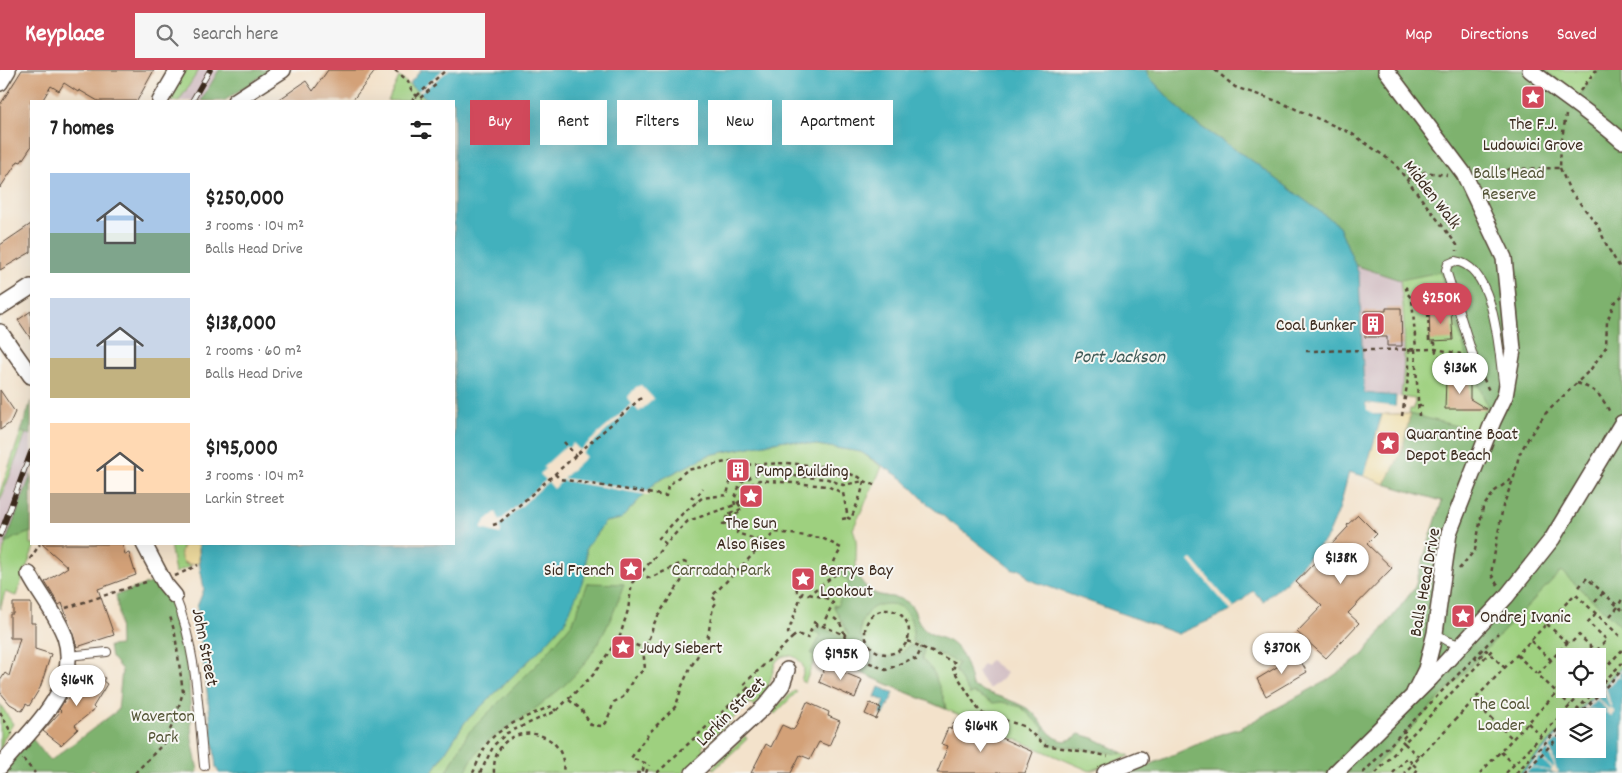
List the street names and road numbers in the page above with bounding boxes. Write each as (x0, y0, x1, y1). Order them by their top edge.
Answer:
street label: Midden Walk (1396, 156, 1466, 235)
street label: Balls Head Drive (1405, 526, 1448, 639)
street label: John Street (184, 606, 223, 689)
street label: Larkin Street (691, 672, 772, 753)

